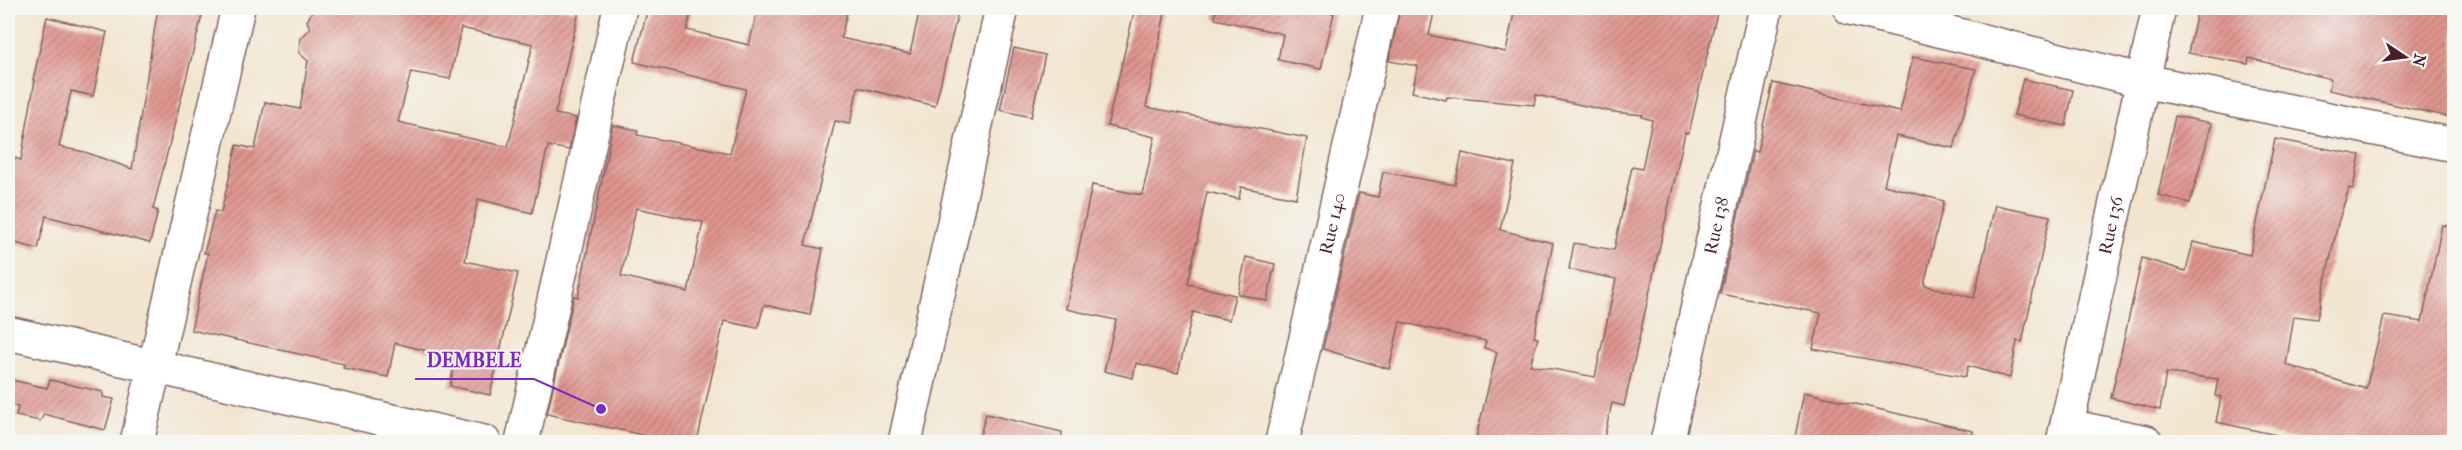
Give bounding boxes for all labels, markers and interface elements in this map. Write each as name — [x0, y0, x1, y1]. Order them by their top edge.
north arrow — [2375, 27, 2435, 87]
text: N — [2408, 52, 2430, 69]
street label: Rue 140 — [1316, 191, 1350, 257]
street label: Rue 136 — [2095, 194, 2128, 257]
street label: Rue 138 — [1700, 195, 1734, 257]
callout: DEMBELE — [415, 341, 534, 379]
text: DEMBELE — [427, 349, 521, 372]

